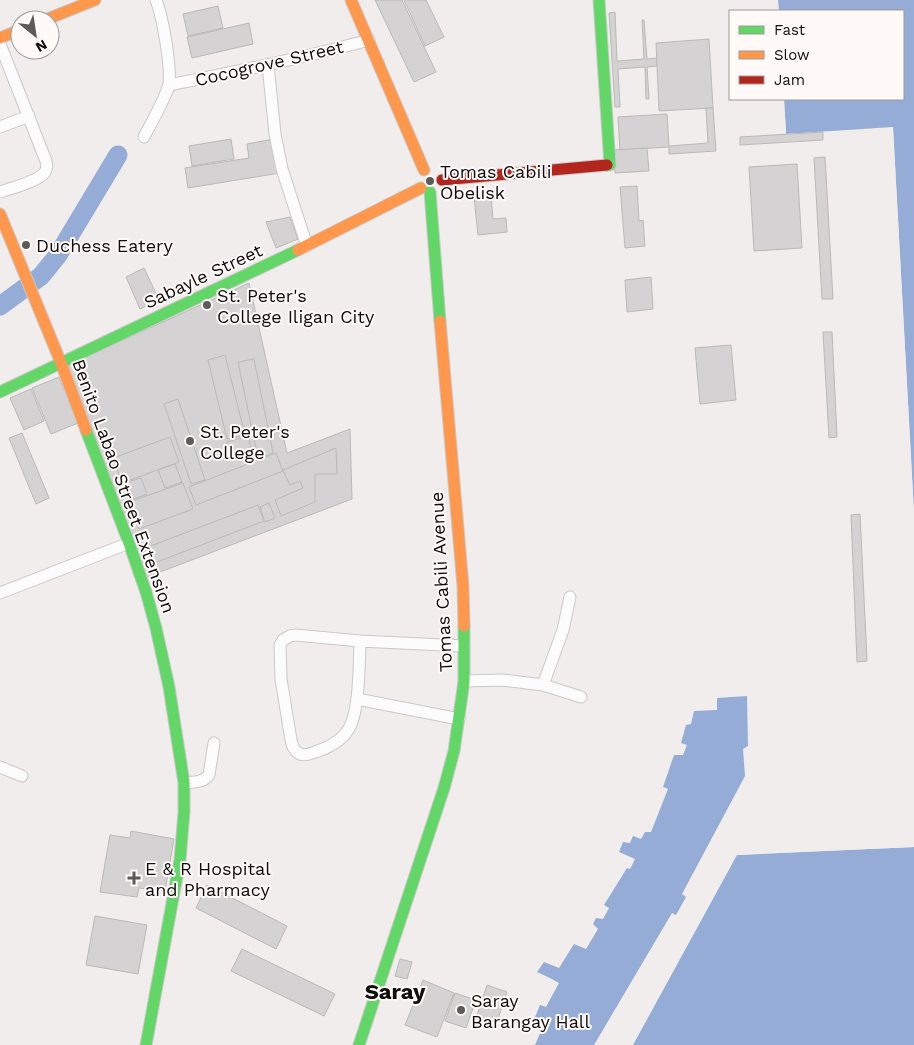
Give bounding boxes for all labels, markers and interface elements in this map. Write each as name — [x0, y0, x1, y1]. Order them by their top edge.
north arrow — [10, 10, 60, 60]
legend — [729, 10, 904, 100]
text: Fast — [774, 21, 806, 39]
street label: Cocogrove Street — [193, 36, 346, 90]
text: N — [33, 37, 50, 56]
text: Slow — [774, 46, 810, 64]
text: Jam — [774, 71, 805, 89]
place label: Tomas Cabili Obelisk — [440, 161, 552, 203]
marker: Tomas Cabili Obelisk — [424, 175, 436, 187]
place label: Duchess Eatery — [36, 235, 173, 256]
marker: Duchess Eatery — [20, 239, 32, 251]
street label: Sabayle Street — [141, 239, 266, 313]
place label: St. Peter's College Iligan City — [217, 285, 375, 327]
marker: St. Peter's College Iligan City — [201, 299, 213, 311]
street label: Benito Labao Street Extension — [68, 356, 180, 616]
place label: St. Peter's College — [200, 421, 290, 463]
marker: St. Peter's College — [184, 435, 196, 447]
street label: Tomas Cabili Avenue — [426, 491, 456, 673]
place label: E & R Hospital and Pharmacy — [145, 858, 271, 900]
marker: E & R Hospital and Pharmacy — [127, 871, 141, 885]
district label: Saray — [365, 979, 426, 1004]
place label: Saray Barangay Hall — [471, 990, 590, 1032]
marker: Saray Barangay Hall — [455, 1004, 467, 1016]

